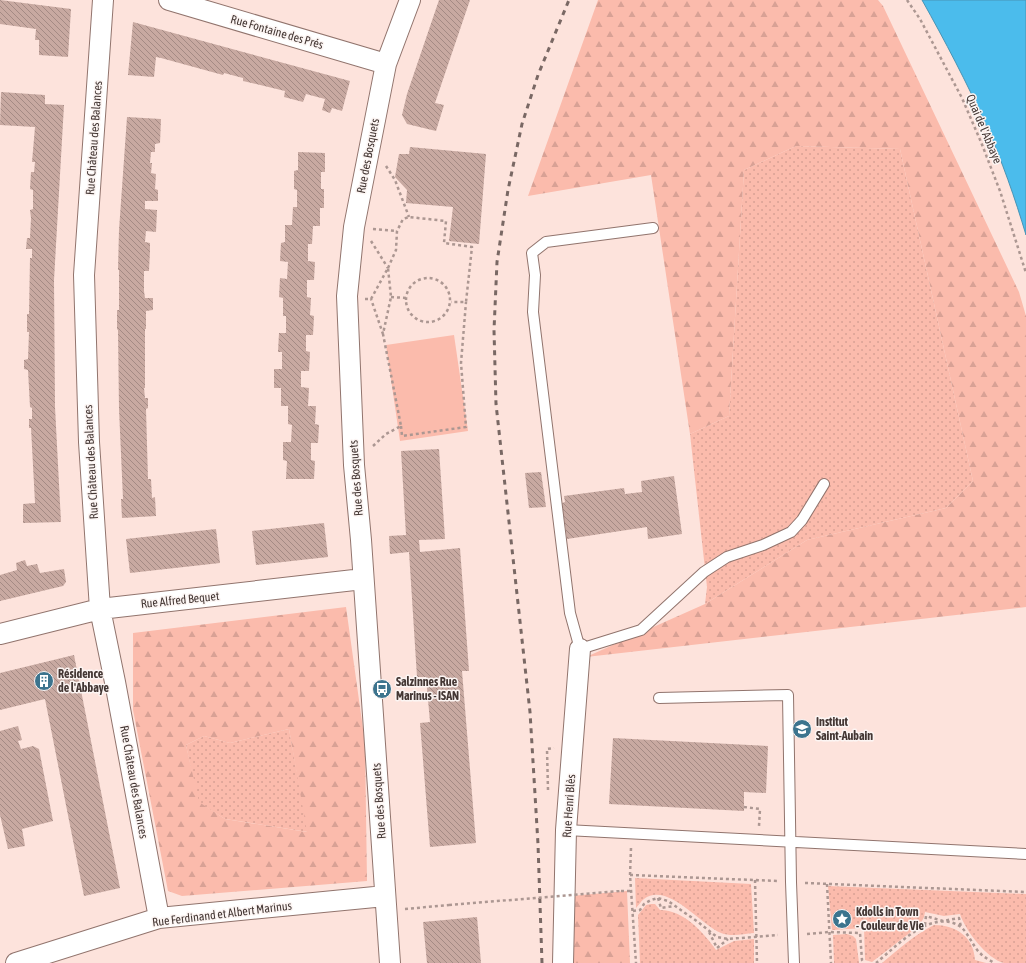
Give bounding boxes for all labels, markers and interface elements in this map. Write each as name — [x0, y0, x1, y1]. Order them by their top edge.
street label: Rue Fontaine des Prés — [229, 12, 325, 52]
street label: Rue Château des Balances — [83, 80, 105, 196]
street label: Quai de l'Abbaye — [963, 92, 1005, 166]
street label: Rue des Bosquets — [354, 117, 382, 195]
street label: Rue Château des Balances — [81, 404, 101, 520]
street label: Rue des Bosquets — [346, 440, 366, 516]
street label: Rue Alfred Bequet — [140, 589, 221, 611]
place label: Résidence de l'Abbaye — [58, 667, 110, 695]
building icon: Résidence de l'Abbaye — [33, 670, 55, 692]
place label: Salzinnes Rue Marinus - ISAN — [396, 675, 459, 703]
bus stop icon: Salzinnes Rue Marinus - ISAN — [371, 678, 393, 700]
place label: Institut Saint-Aubain — [816, 715, 873, 743]
school or university icon: Institut Saint-Aubain — [791, 718, 813, 740]
street label: Rue Château des Balances — [117, 724, 151, 840]
street label: Rue des Bosquets — [369, 763, 389, 839]
street label: Rue Henri Blès — [560, 774, 578, 838]
street label: Rue Ferdinand et Albert Marinus — [151, 898, 293, 930]
place label: Kdolls in Town - Couleur de Vie — [856, 905, 924, 933]
place icon: Kdolls in Town - Couleur de Vie — [831, 908, 853, 930]

